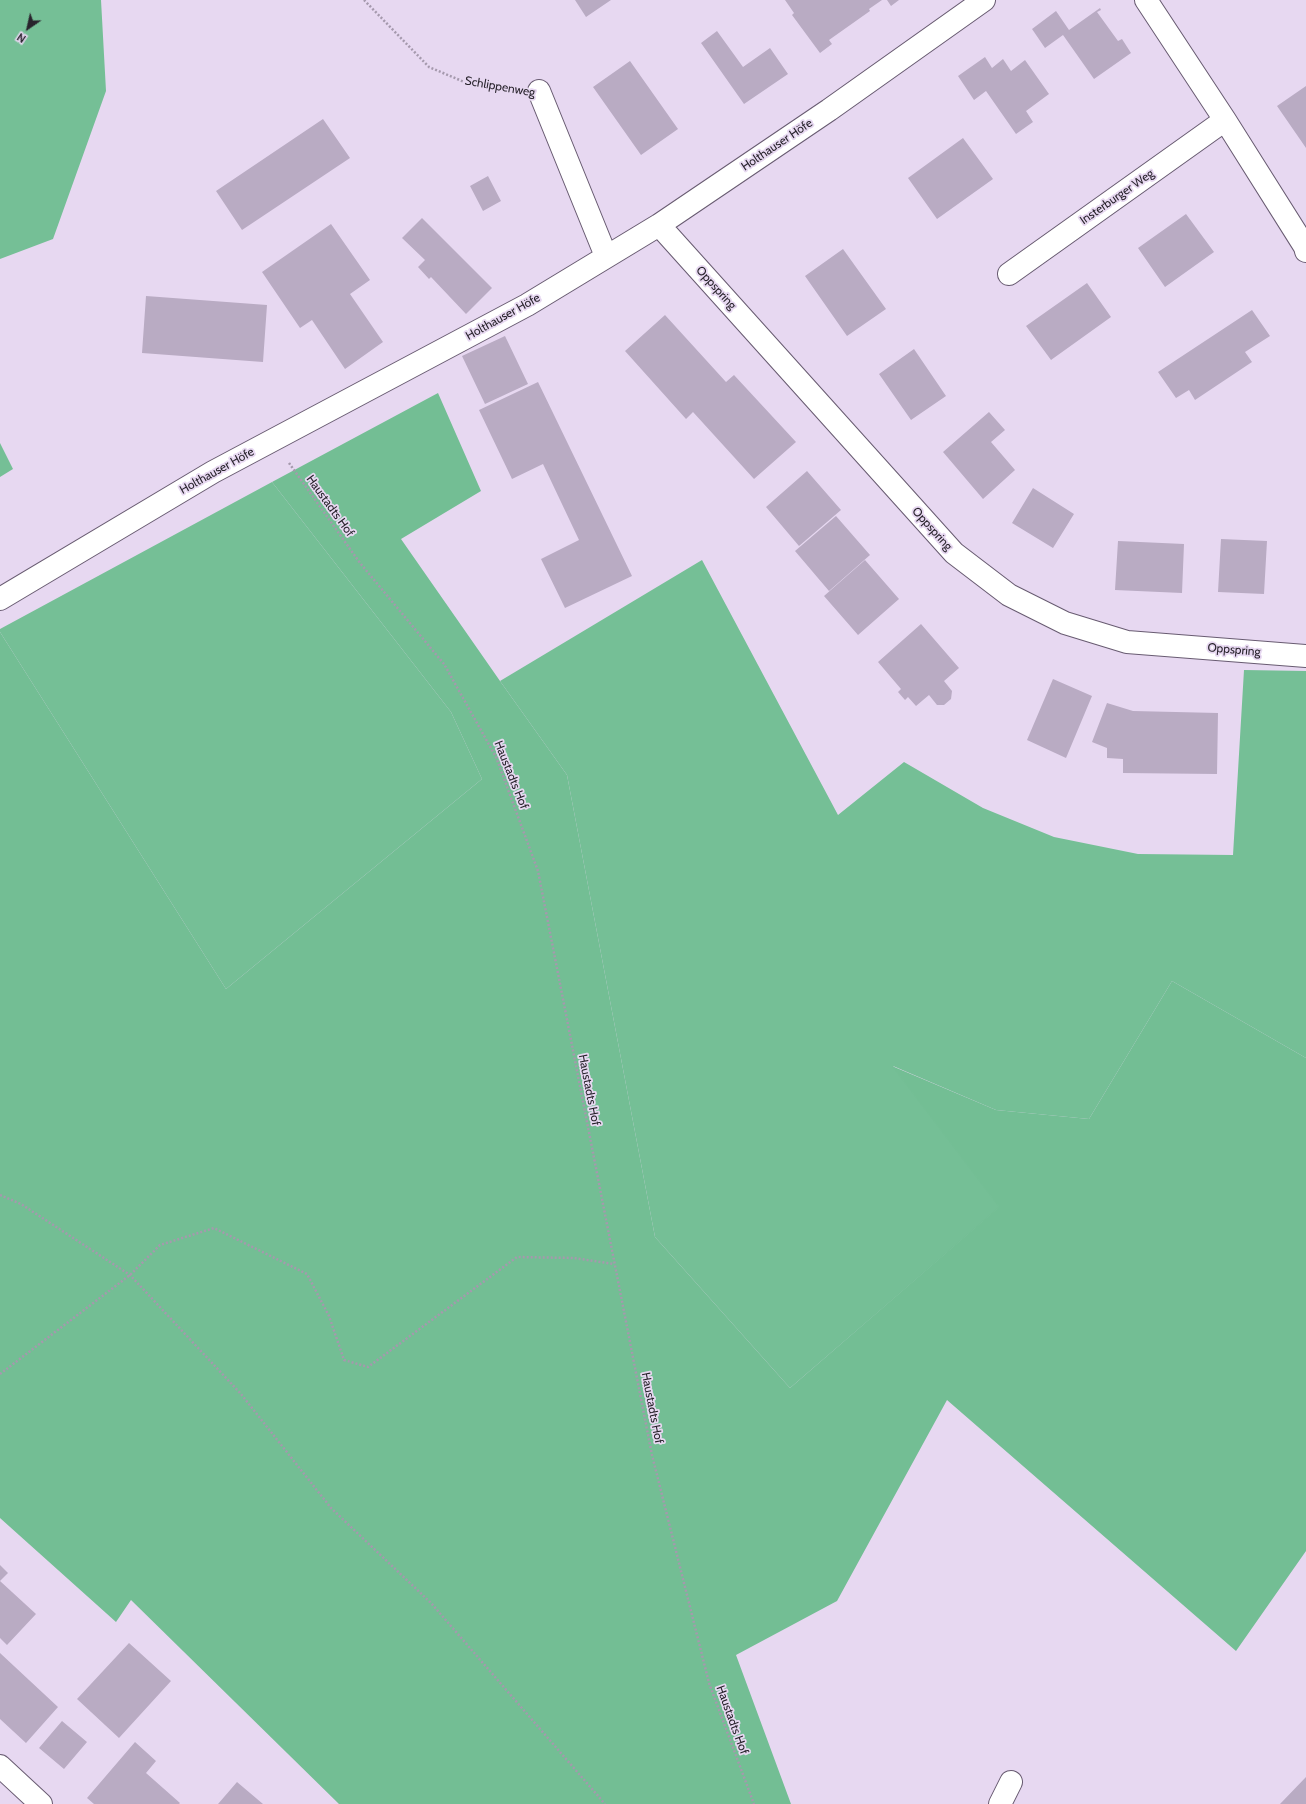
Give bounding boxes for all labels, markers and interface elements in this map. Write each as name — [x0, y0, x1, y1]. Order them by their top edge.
north arrow — [8, 8, 48, 48]
text: N — [14, 30, 28, 46]
street label: Schlippenweg — [464, 74, 536, 100]
street label: Holthauser Höfe — [739, 116, 815, 174]
street label: Insterburger Weg — [1077, 166, 1157, 228]
street label: Oppspring — [693, 263, 739, 313]
street label: Holthauser Höfe — [463, 291, 543, 343]
street label: Holthauser Höfe — [177, 445, 257, 497]
street label: Haustadts Hof — [303, 472, 357, 540]
street label: Oppspring — [909, 504, 955, 554]
street label: Oppspring — [1207, 641, 1261, 659]
street label: Haustadts Hof — [491, 739, 531, 811]
street label: Haustadts Hof — [575, 1053, 603, 1127]
street label: Haustadts Hof — [638, 1371, 666, 1445]
street label: Haustadts Hof — [713, 1684, 751, 1756]

